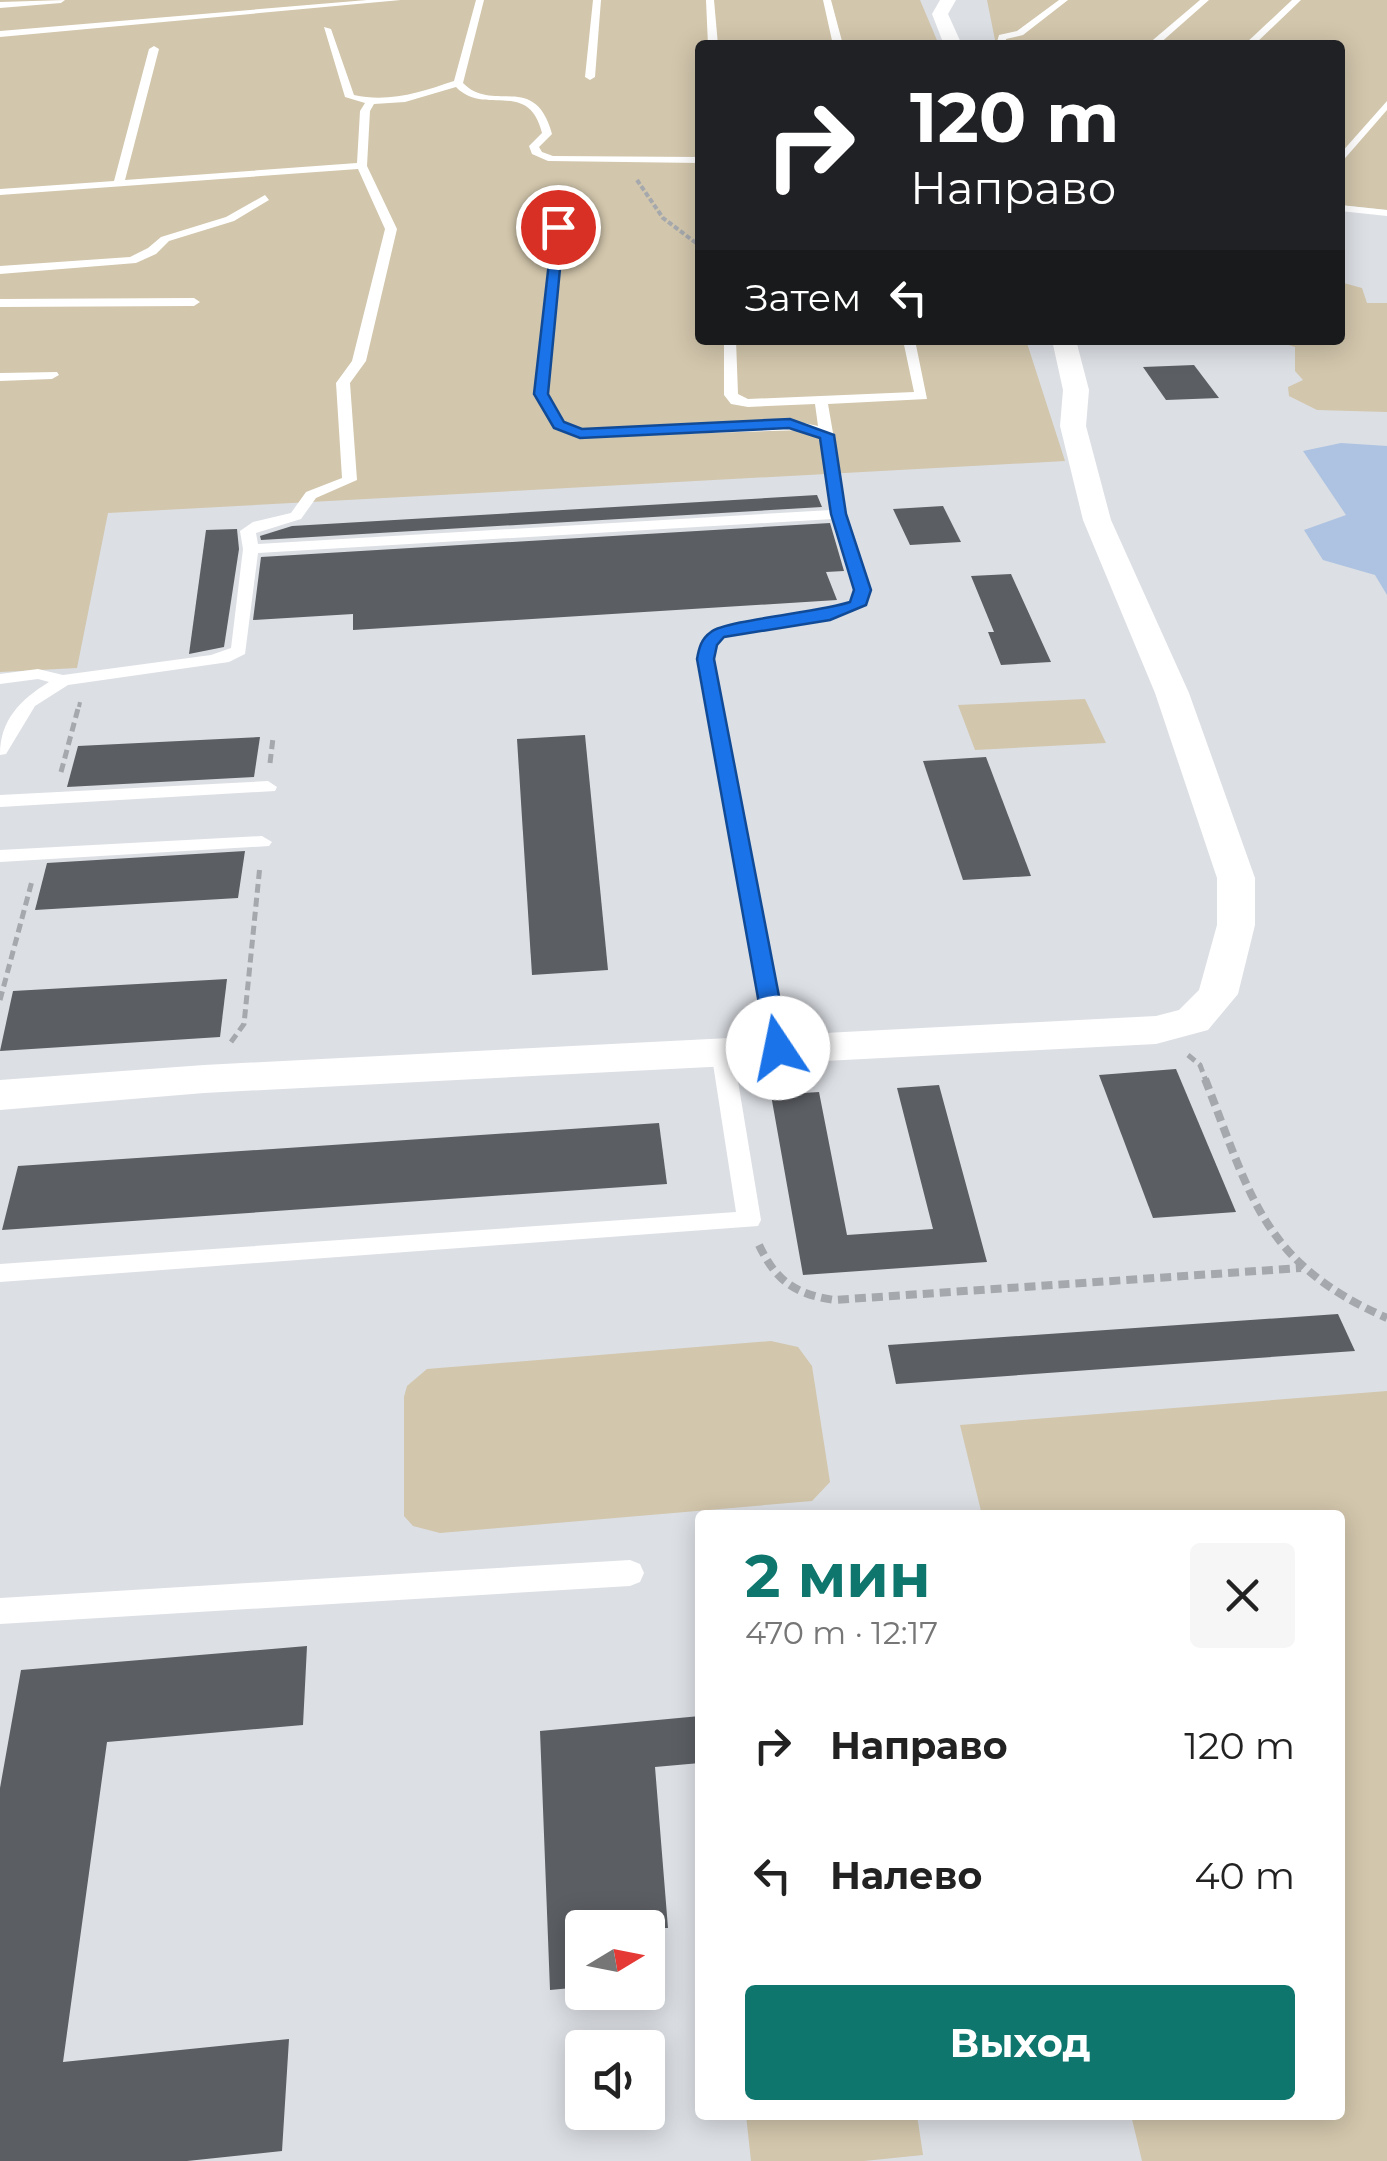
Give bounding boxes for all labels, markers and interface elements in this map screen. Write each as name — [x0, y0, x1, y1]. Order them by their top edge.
text: 120 m — [910, 74, 1120, 160]
icon: right — [745, 80, 875, 210]
text: Направо — [910, 160, 1116, 215]
pin — [516, 185, 601, 270]
icon: arrive — [531, 200, 586, 255]
icon: left — [881, 270, 936, 325]
text: Затем — [745, 274, 861, 321]
position arrow — [726, 996, 830, 1100]
text: 2 мин — [745, 1539, 931, 1612]
button: close — [1190, 1543, 1295, 1648]
text: 470 m · 12:17 — [745, 1613, 938, 1652]
icon: right — [745, 1718, 800, 1773]
text: Направо — [830, 1722, 1008, 1769]
text: 120 m — [1184, 1722, 1295, 1769]
icon: left — [745, 1848, 800, 1903]
text: Налево — [830, 1852, 982, 1899]
text: 40 m — [1194, 1852, 1295, 1899]
north arrow — [565, 1910, 665, 2010]
map controls — [565, 1910, 665, 2130]
button: Выход — [745, 1985, 1295, 2100]
button: sound — [565, 2030, 665, 2130]

